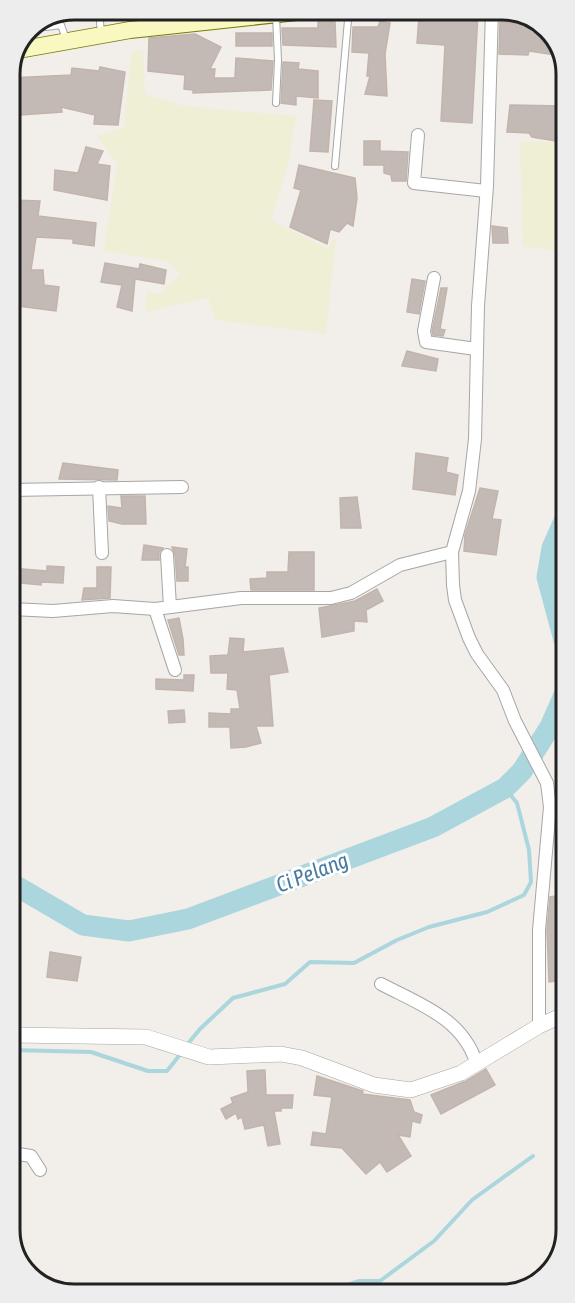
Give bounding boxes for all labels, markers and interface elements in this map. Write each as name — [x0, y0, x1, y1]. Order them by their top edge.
water label: Ci Pelang — [272, 846, 352, 898]

